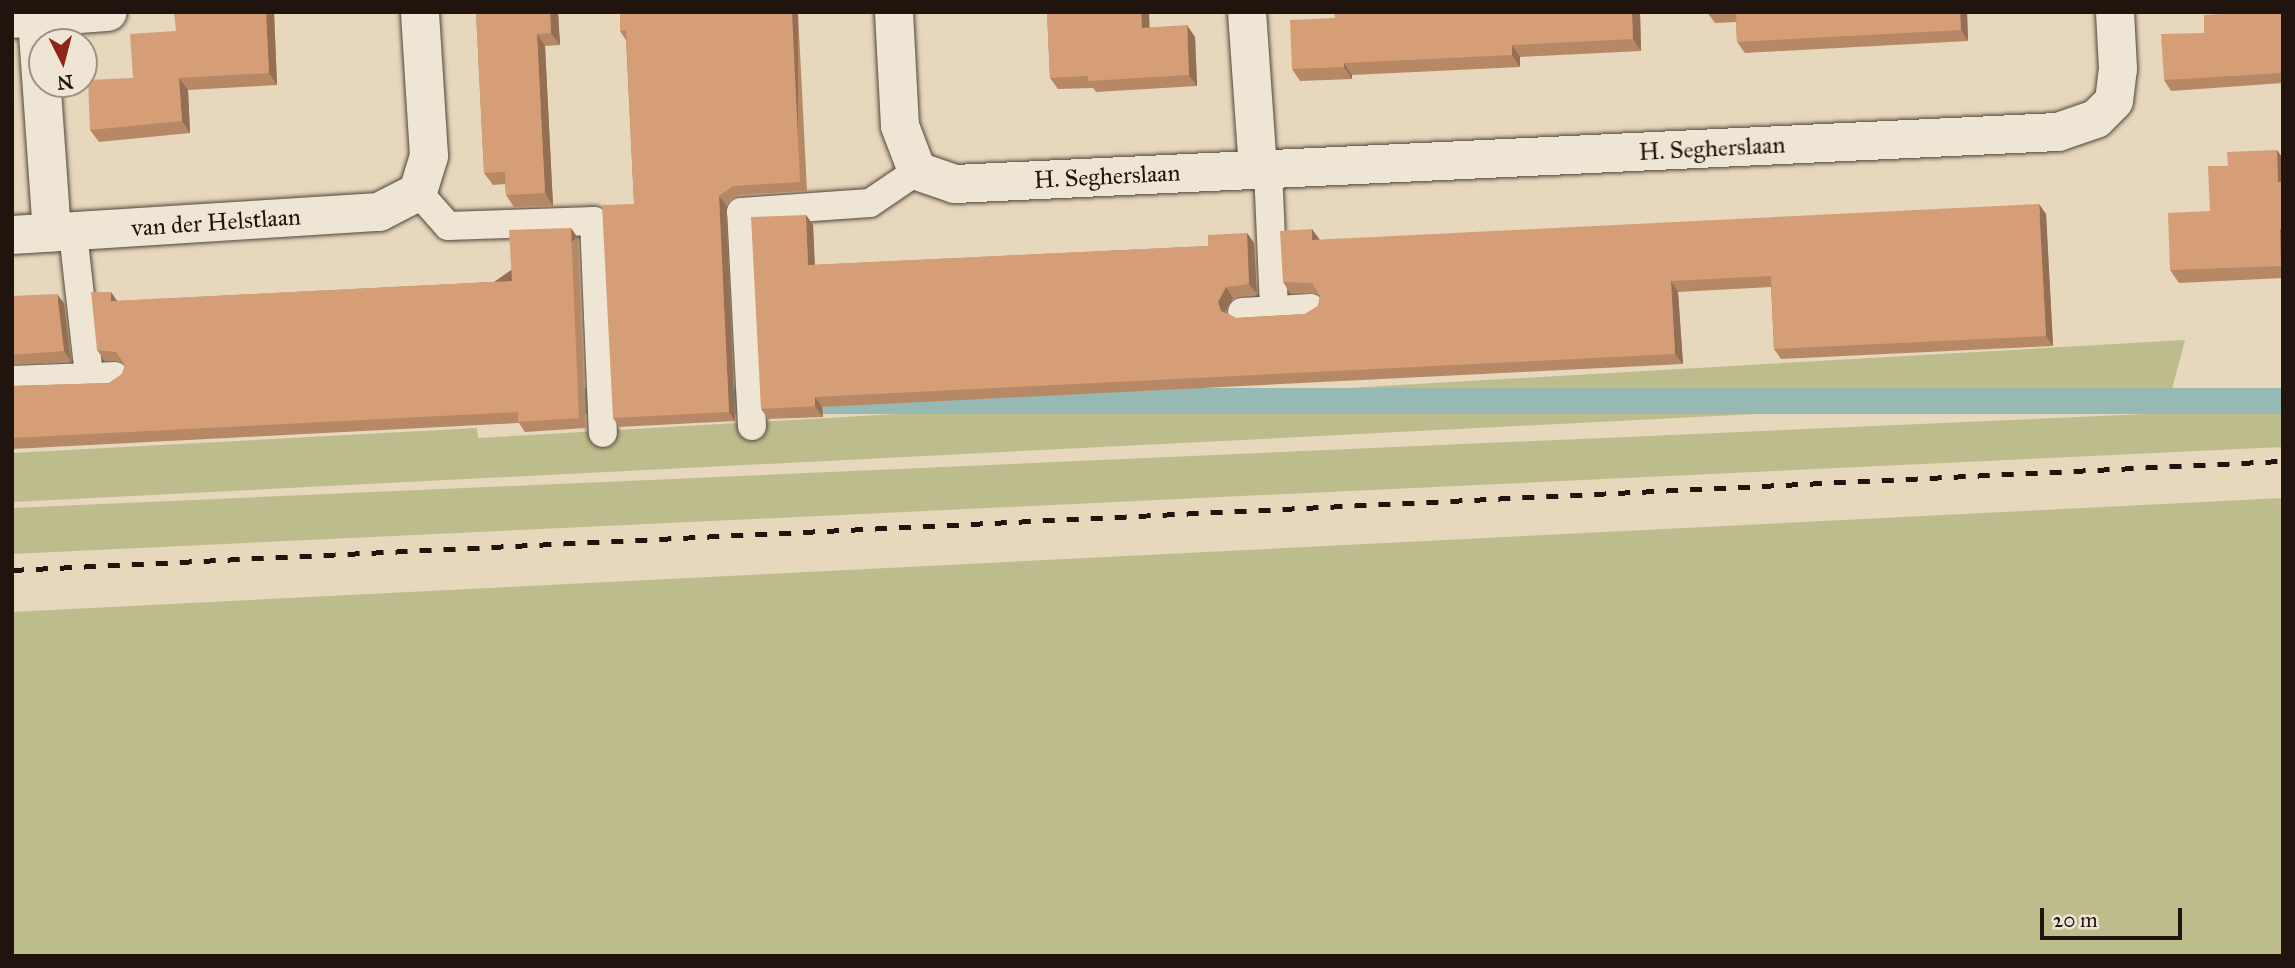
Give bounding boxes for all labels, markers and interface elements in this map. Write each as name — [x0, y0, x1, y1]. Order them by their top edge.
north arrow — [28, 28, 98, 98]
text: N — [56, 70, 74, 95]
street label: H. Segherslaan — [1638, 131, 1786, 167]
street label: H. Segherslaan — [1033, 159, 1181, 195]
street label: van der Helstlaan — [130, 203, 302, 243]
scale bar — [2043, 894, 2185, 938]
text: 20 m — [2053, 907, 2098, 933]

